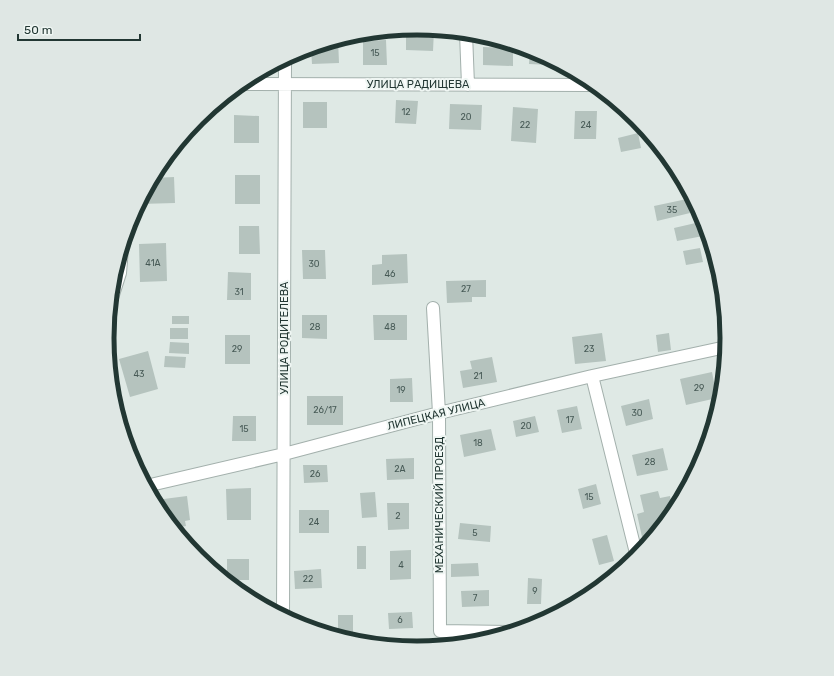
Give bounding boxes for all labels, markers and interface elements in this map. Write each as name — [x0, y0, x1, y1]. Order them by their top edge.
scale bar — [18, 16, 140, 42]
text: 50 m — [24, 23, 52, 37]
house number: 15 — [370, 48, 380, 58]
street label: УЛИЦА РАДИЩЕВА — [367, 78, 470, 91]
house number: 12 — [401, 107, 411, 117]
house number: 20 — [461, 112, 472, 122]
house number: 22 — [520, 120, 530, 130]
house number: 24 — [581, 120, 592, 130]
house number: 35 — [667, 205, 677, 215]
house number: 41А — [145, 258, 161, 268]
house number: 30 — [308, 259, 320, 269]
house number: 46 — [384, 269, 396, 279]
street label: УЛИЦА РОДИТЕЛЕВА — [278, 281, 291, 394]
house number: 27 — [461, 284, 471, 294]
house number: 31 — [234, 287, 244, 297]
house number: 28 — [309, 322, 321, 332]
house number: 48 — [384, 322, 396, 332]
house number: 29 — [232, 344, 242, 354]
house number: 23 — [584, 344, 594, 354]
house number: 43 — [134, 369, 145, 379]
house number: 21 — [473, 371, 483, 381]
house number: 29 — [694, 383, 704, 393]
house number: 19 — [396, 385, 406, 395]
street label: ЛИПЕЦКАЯ УЛИЦА — [386, 396, 487, 433]
house number: 26/17 — [313, 405, 337, 415]
house number: 30 — [631, 408, 643, 418]
house number: 17 — [566, 415, 575, 425]
house number: 20 — [521, 421, 532, 431]
house number: 15 — [239, 424, 249, 434]
street label: МЕХАНИЧЕСКИЙ ПРОЕЗД — [433, 437, 446, 573]
house number: 18 — [473, 438, 483, 448]
house number: 28 — [644, 457, 656, 467]
house number: 2А — [394, 464, 406, 474]
house number: 26 — [310, 469, 321, 479]
house number: 15 — [584, 492, 594, 502]
house number: 2 — [395, 511, 401, 521]
house number: 24 — [309, 517, 320, 527]
house number: 5 — [472, 528, 478, 538]
house number: 4 — [398, 560, 404, 570]
house number: 22 — [303, 574, 313, 584]
house number: 9 — [532, 586, 538, 596]
house number: 7 — [473, 593, 478, 603]
house number: 6 — [397, 615, 403, 625]

